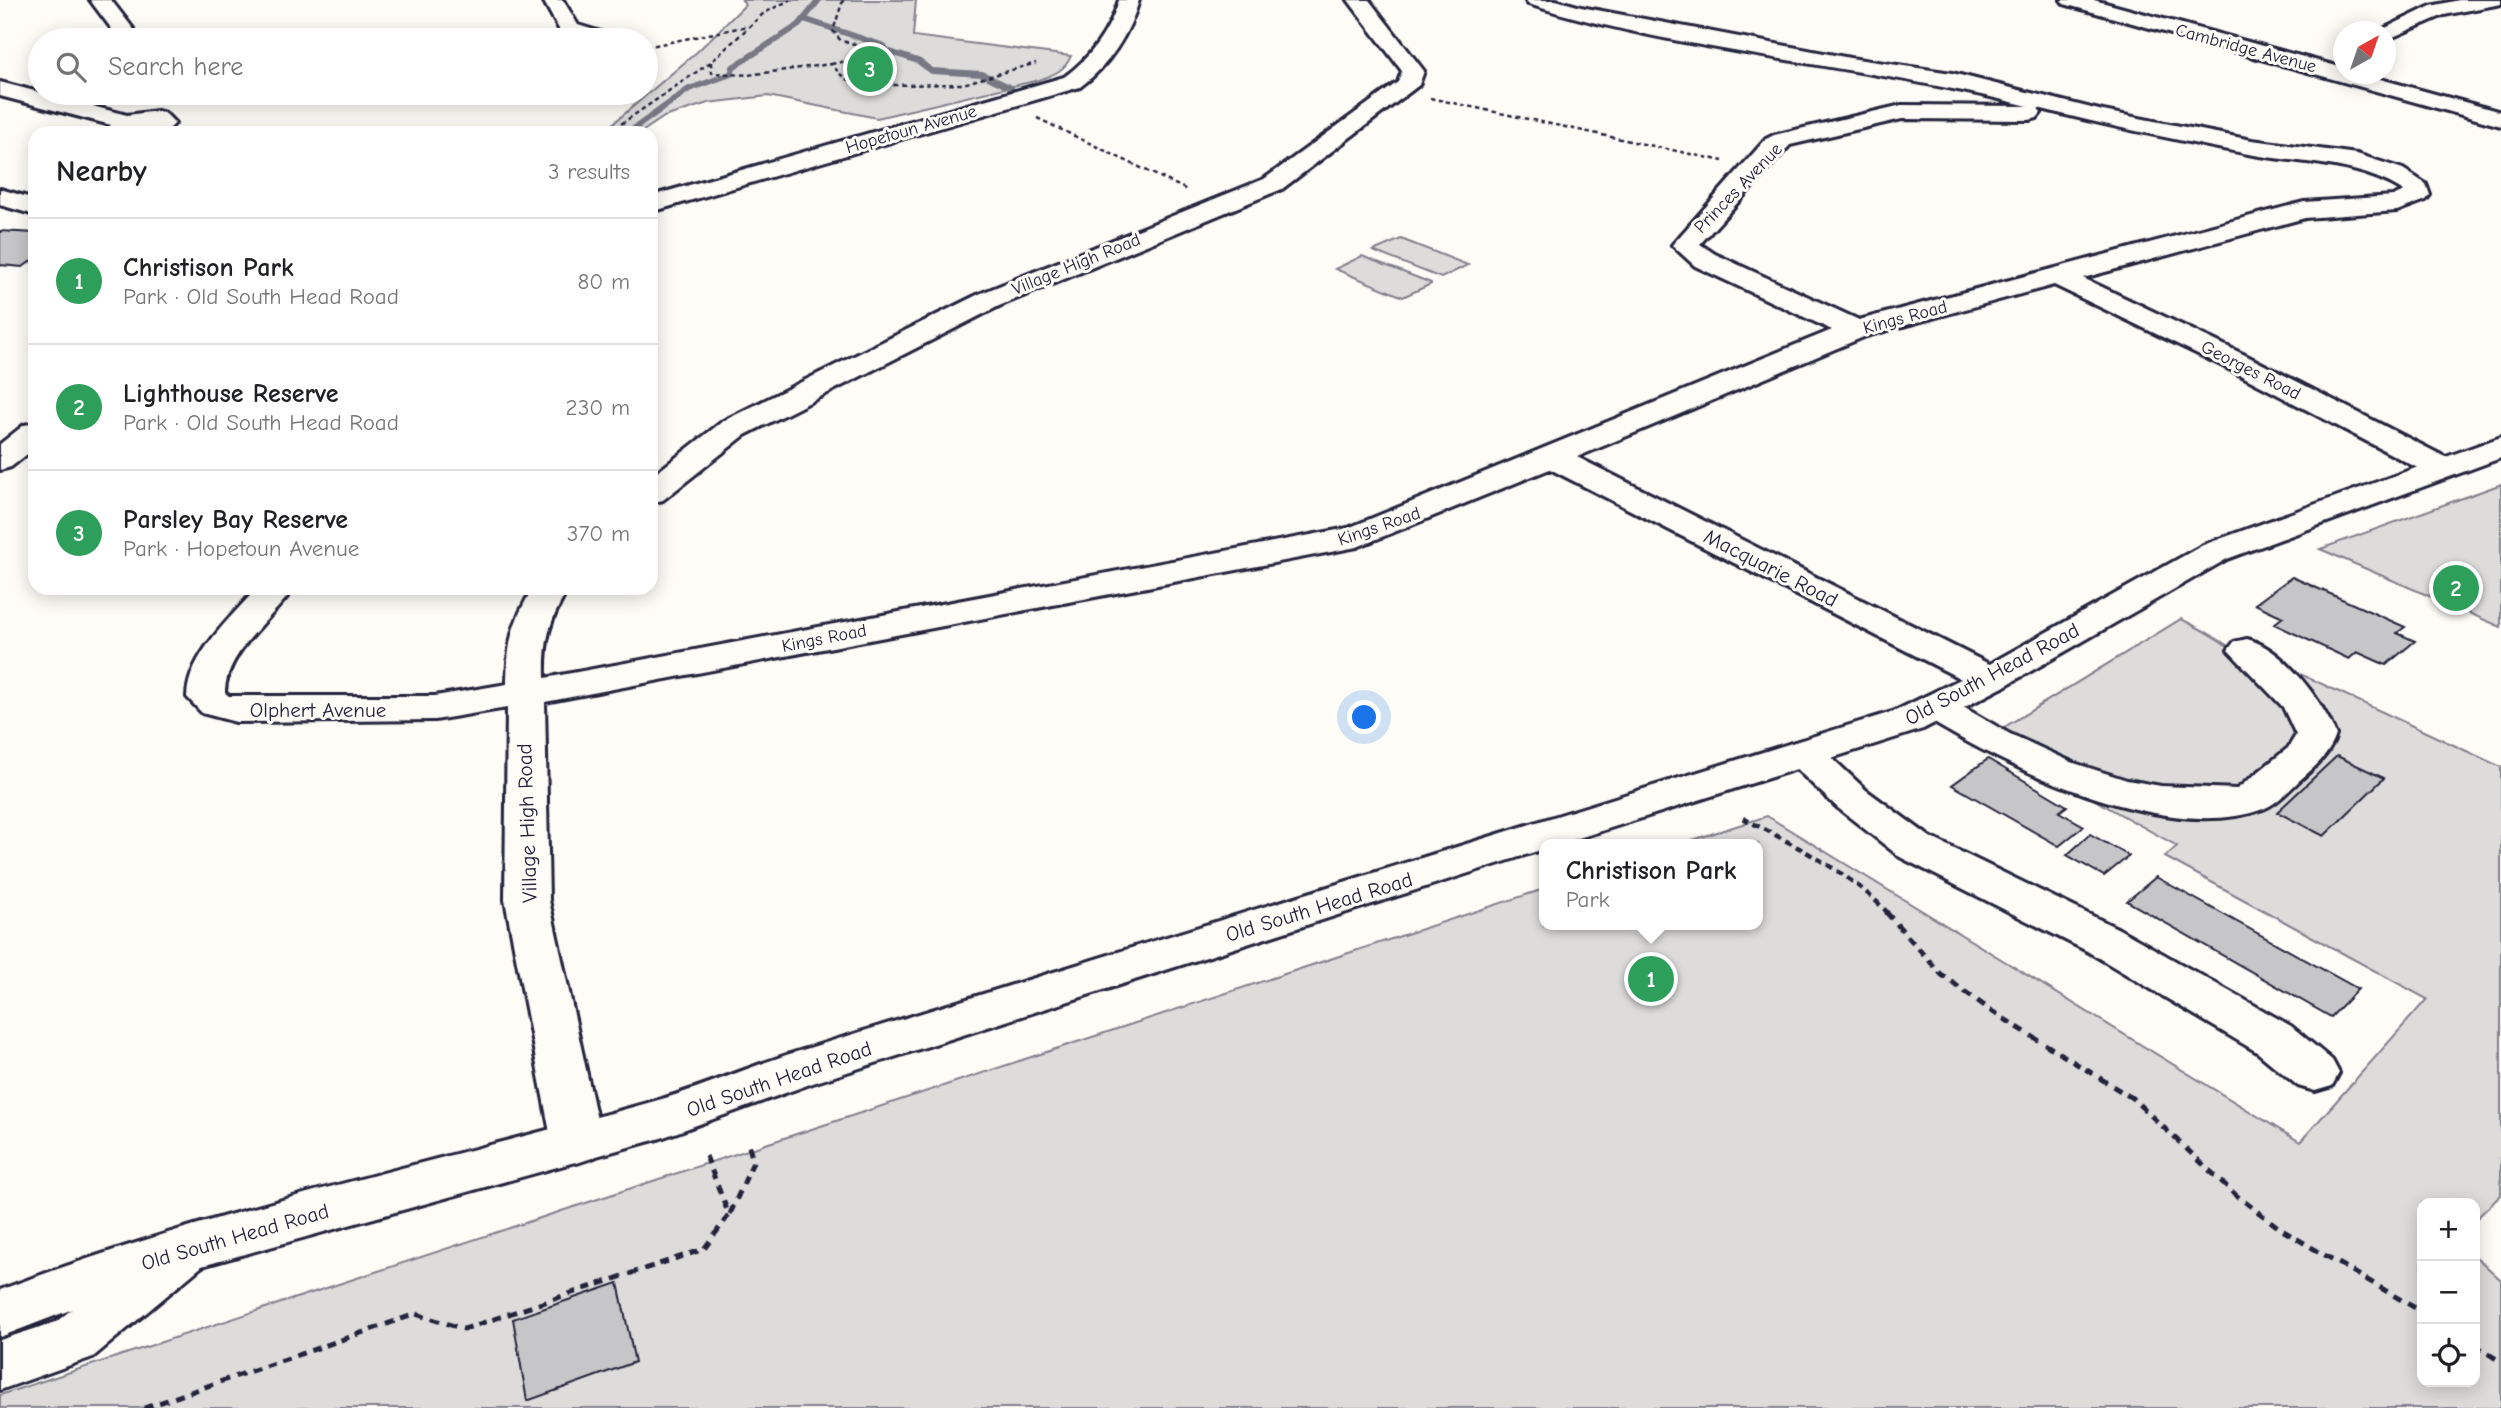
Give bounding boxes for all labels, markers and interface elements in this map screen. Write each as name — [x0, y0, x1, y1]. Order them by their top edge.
street label: Cambridge Avenue — [2173, 20, 2319, 77]
north arrow — [2333, 21, 2396, 84]
search box — [28, 28, 658, 105]
pin: 3 — [847, 43, 893, 95]
icon: search — [52, 48, 90, 86]
text: Search here — [108, 52, 243, 82]
street label: Hopetoun Avenue — [843, 101, 979, 158]
street label: Princes Avenue — [1690, 139, 1787, 238]
text: Nearby — [56, 154, 147, 189]
text: 3 results — [548, 158, 630, 185]
street label: Village High Road — [1009, 229, 1143, 300]
text: Christison Park — [123, 253, 294, 283]
text: 1 — [74, 268, 84, 295]
text: 80 m — [577, 268, 630, 295]
text: Park · Old South Head Road — [123, 283, 399, 310]
street label: Kings Road — [1861, 296, 1949, 339]
street label: Georges Road — [2197, 336, 2304, 405]
text: Lighthouse Reserve — [123, 379, 338, 409]
text: 2 — [73, 394, 85, 421]
text: 230 m — [566, 394, 630, 421]
text: Park · Old South Head Road — [123, 409, 399, 436]
street label: Kings Road — [1335, 503, 1423, 550]
text: Parsley Bay Reserve — [123, 505, 348, 535]
text: 3 — [73, 520, 85, 547]
text: 370 m — [567, 520, 630, 547]
street label: Macquarie Road — [1700, 524, 1842, 612]
text: Park · Hopetoun Avenue — [123, 535, 359, 562]
pin: 2 — [2433, 562, 2479, 614]
street label: Old South Head Road — [1901, 618, 2083, 730]
street label: Kings Road — [780, 620, 868, 657]
street label: Olphert Avenue — [250, 698, 386, 722]
your location — [1347, 700, 1381, 734]
street label: Village High Road — [512, 743, 542, 903]
popup — [1539, 839, 1763, 930]
text: Christison Park — [1566, 856, 1736, 886]
street label: Old South Head Road — [1223, 867, 1415, 947]
text: Park — [1566, 886, 1610, 913]
pin: 1 — [1628, 953, 1674, 1005]
street label: Old South Head Road — [683, 1036, 875, 1122]
map controls — [2417, 1198, 2480, 1387]
button: + — [2417, 1198, 2480, 1261]
street label: Old South Head Road — [138, 1199, 332, 1275]
button: − — [2417, 1261, 2480, 1324]
button: locate — [2417, 1324, 2480, 1387]

